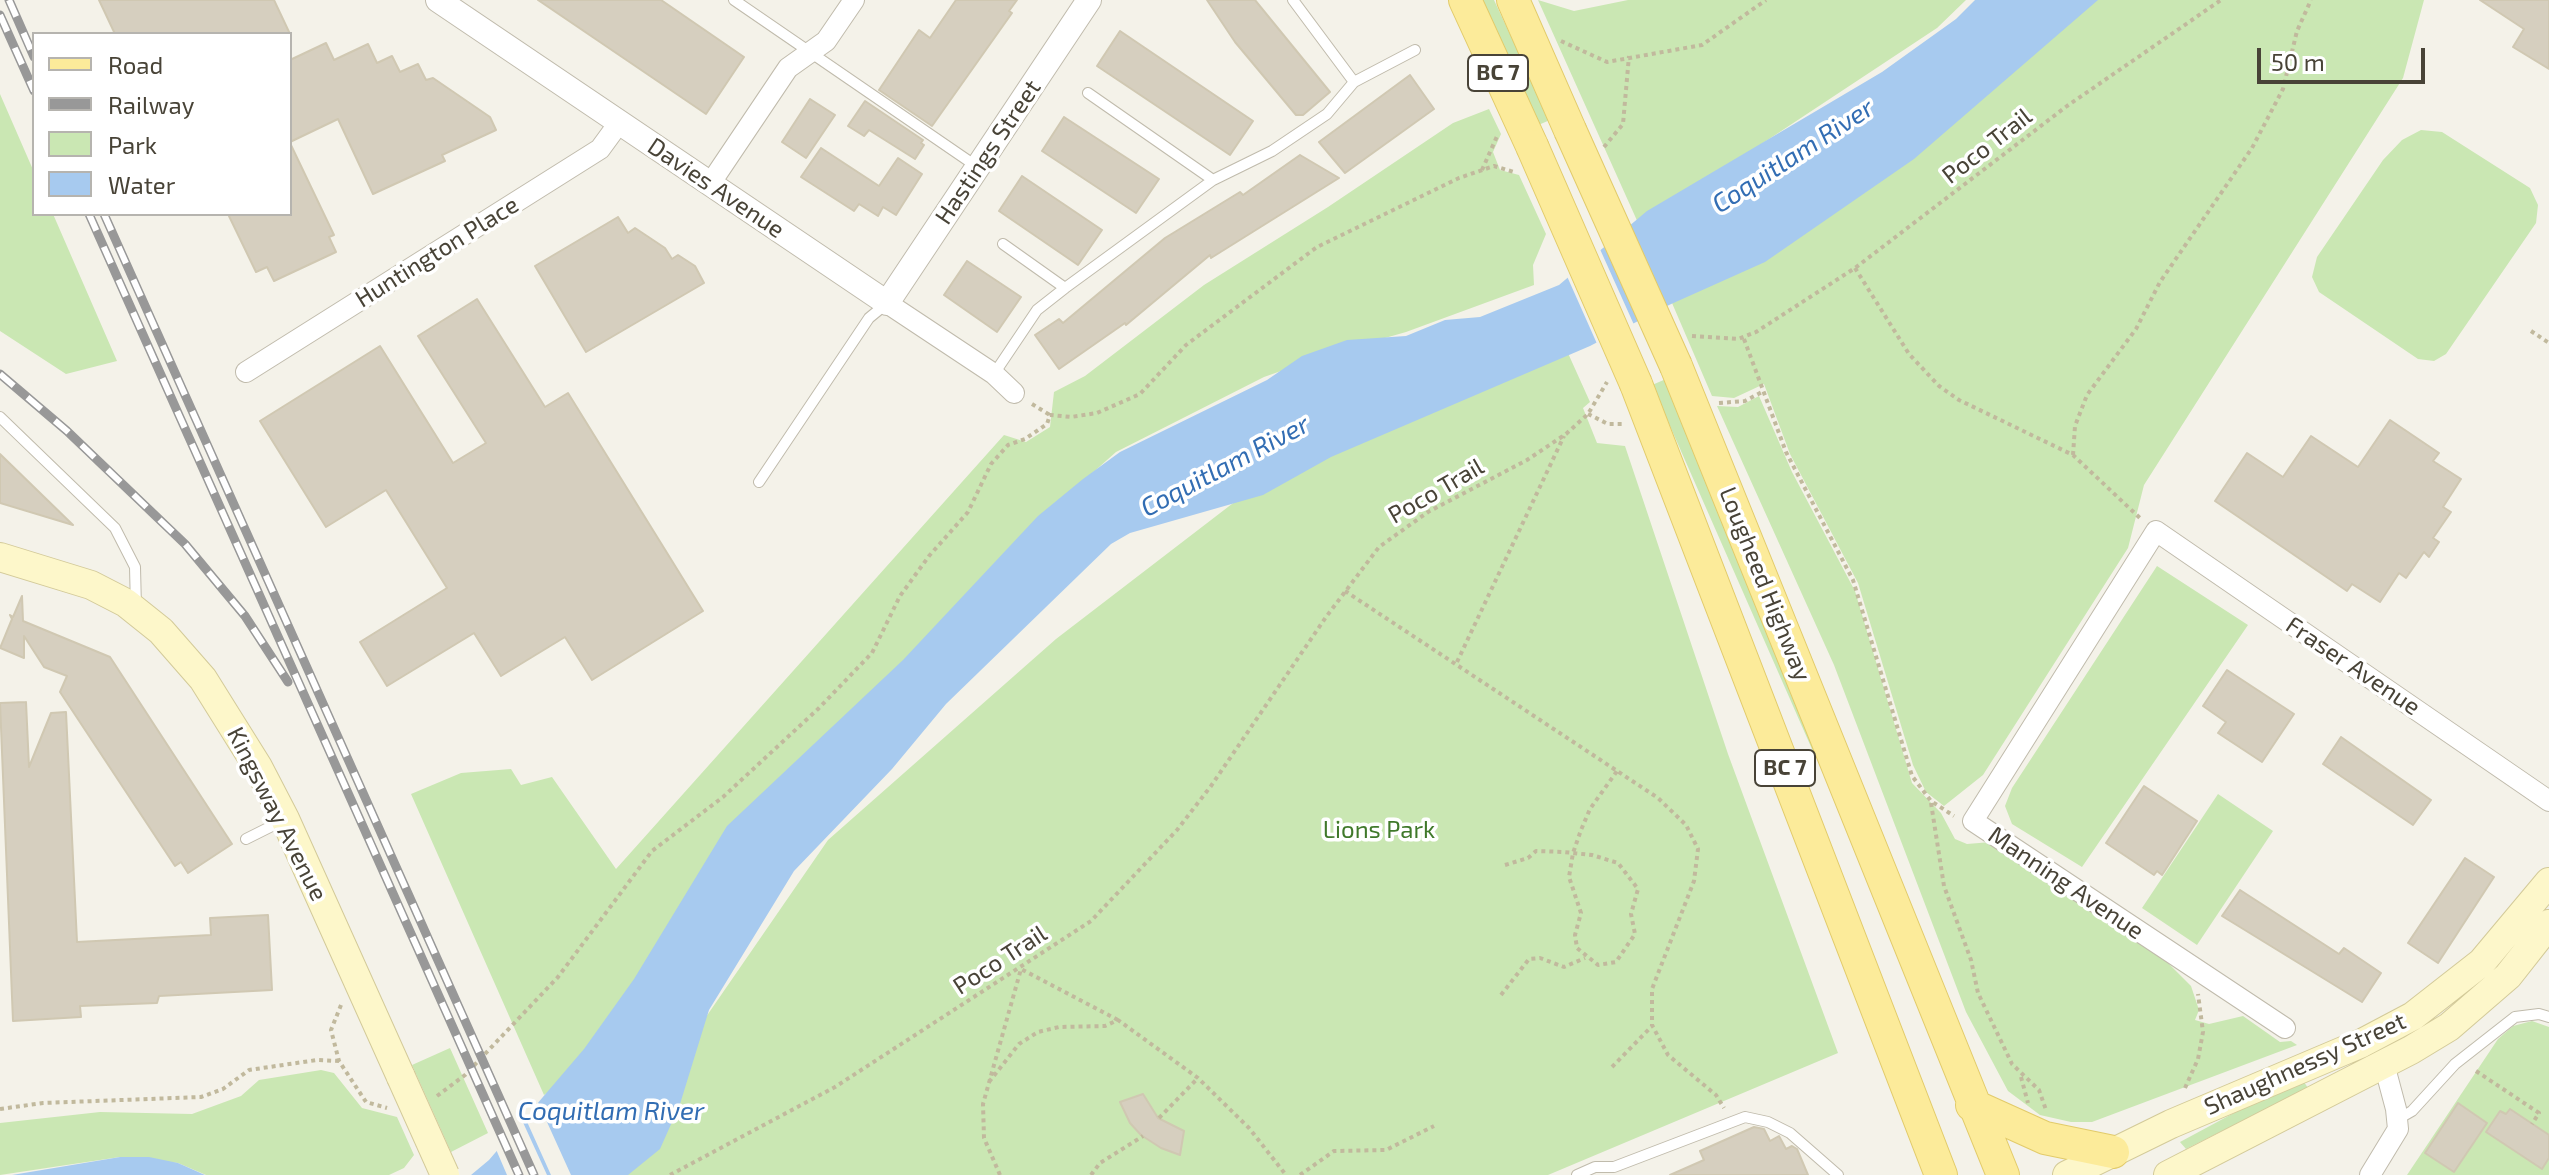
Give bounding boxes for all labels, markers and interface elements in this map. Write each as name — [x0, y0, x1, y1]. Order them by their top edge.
legend — [32, 32, 292, 216]
scale bar — [2261, 32, 2429, 82]
text: 50 m — [2271, 47, 2325, 76]
text: Road — [108, 50, 163, 79]
road number: BC 7 — [1468, 55, 1528, 91]
street label: Hastings Street — [929, 74, 1047, 230]
text: Railway — [108, 90, 194, 119]
water label: Coquitlam River — [1706, 92, 1880, 220]
street label: Poco Trail — [1936, 102, 2038, 190]
text: Park — [108, 130, 157, 159]
street label: Davies Avenue — [642, 132, 790, 244]
text: Water — [108, 170, 175, 199]
street label: Huntington Place — [350, 190, 524, 314]
water label: Coquitlam River — [1135, 408, 1315, 524]
street label: Poco Trail — [1383, 452, 1489, 530]
street label: Lougheed Highway — [1713, 483, 1817, 685]
street label: Fraser Avenue — [2280, 610, 2426, 722]
street label: Kingsway Avenue — [221, 722, 333, 906]
road number: BC 7 — [1755, 750, 1815, 786]
park label: Lions Park — [1323, 816, 1435, 844]
street label: Manning Avenue — [1983, 820, 2149, 946]
street label: Poco Trail — [948, 919, 1052, 1001]
street label: Shaughnessy Street — [2200, 1007, 2410, 1121]
water label: Coquitlam River — [518, 1095, 704, 1127]

